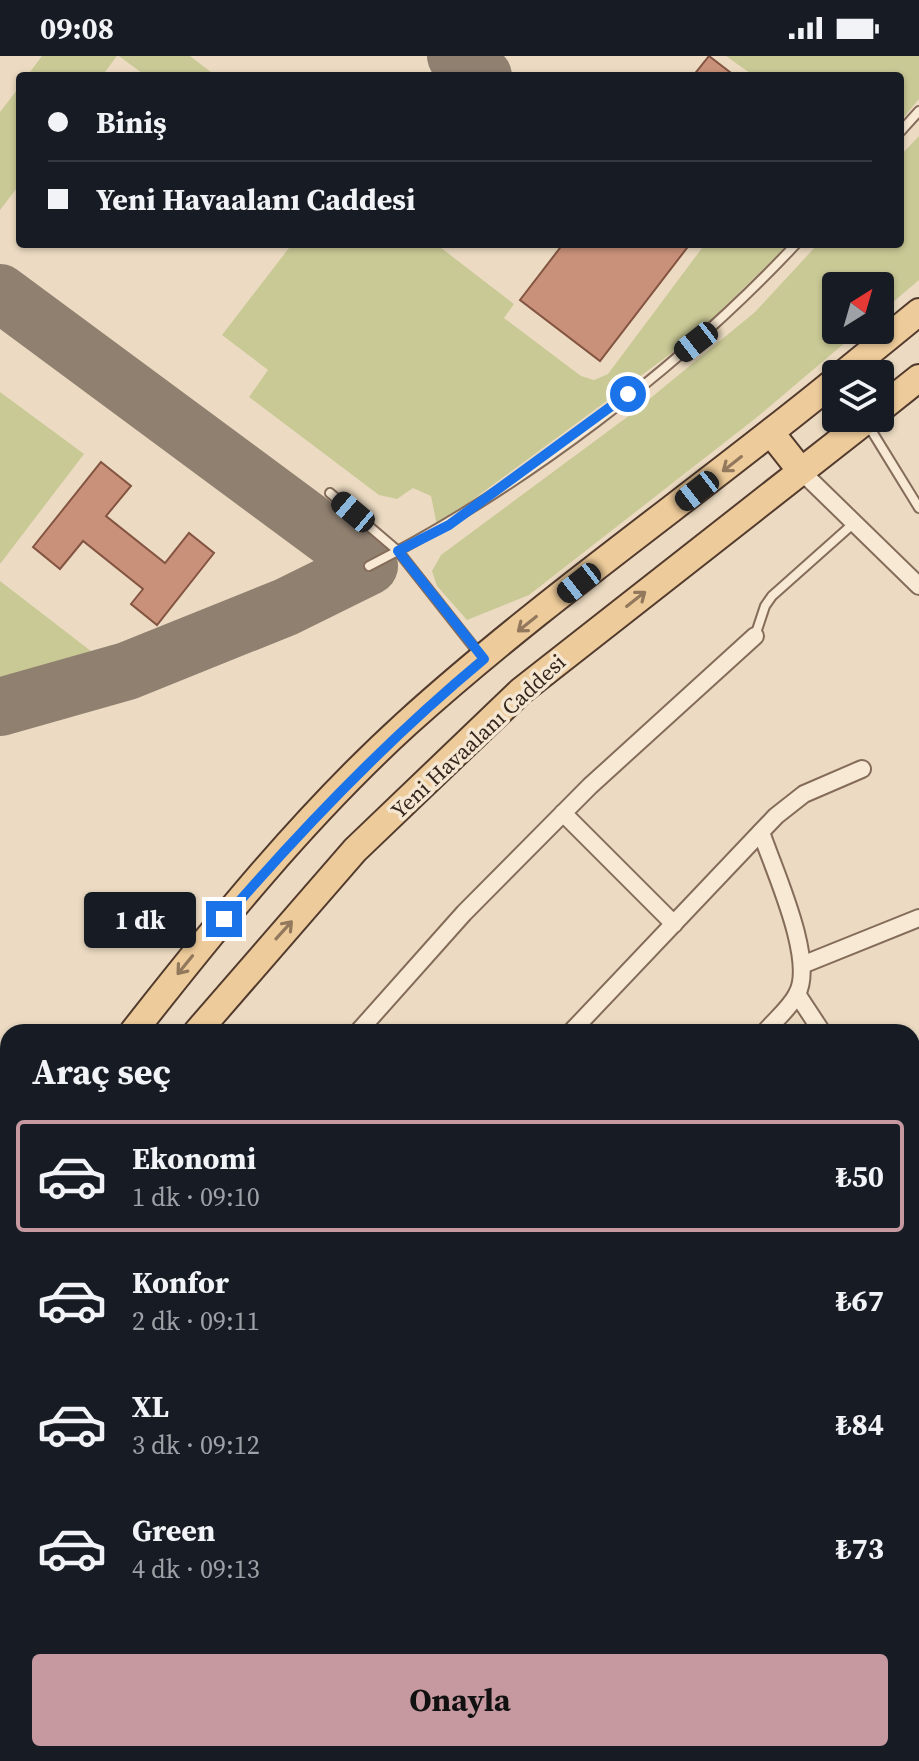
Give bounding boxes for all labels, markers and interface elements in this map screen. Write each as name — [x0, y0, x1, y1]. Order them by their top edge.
text: 09:08 — [40, 8, 114, 49]
text: Biniş — [96, 102, 167, 143]
text: Yeni Havaalanı Caddesi — [96, 179, 415, 220]
north arrow — [822, 272, 894, 344]
map controls — [822, 272, 894, 432]
car — [670, 318, 722, 366]
button: layers — [822, 360, 894, 432]
route start — [610, 376, 646, 412]
one-way arrow — [722, 455, 743, 472]
car — [671, 467, 723, 515]
car — [327, 487, 379, 537]
car — [553, 559, 605, 607]
one-way arrow — [625, 590, 646, 607]
one-way arrow — [517, 615, 538, 633]
street label: Yeni Havaalanı Caddesi — [384, 647, 572, 825]
callout: 1 dk — [84, 891, 196, 947]
route end — [206, 901, 242, 937]
text: 1 dk — [115, 902, 165, 938]
one-way arrow — [275, 920, 293, 940]
one-way arrow — [177, 954, 194, 975]
text: Araç seç — [32, 1047, 171, 1096]
text: Ekonomi — [132, 1138, 256, 1179]
icon: car — [36, 1140, 108, 1212]
text: ₺50 — [835, 1156, 884, 1197]
text: 1 dk · 09:10 — [132, 1179, 260, 1215]
text: Konfor — [132, 1262, 229, 1303]
icon: car — [36, 1264, 108, 1336]
text: ₺67 — [835, 1280, 884, 1321]
text: 2 dk · 09:11 — [132, 1303, 260, 1339]
text: XL — [132, 1386, 169, 1427]
icon: car — [36, 1388, 108, 1460]
text: ₺84 — [835, 1404, 884, 1445]
text: 3 dk · 09:12 — [132, 1427, 260, 1463]
text: Green — [132, 1510, 215, 1551]
icon: car — [36, 1512, 108, 1584]
text: ₺73 — [835, 1528, 884, 1569]
text: 4 dk · 09:13 — [132, 1551, 260, 1587]
button: Onayla — [32, 1654, 888, 1746]

